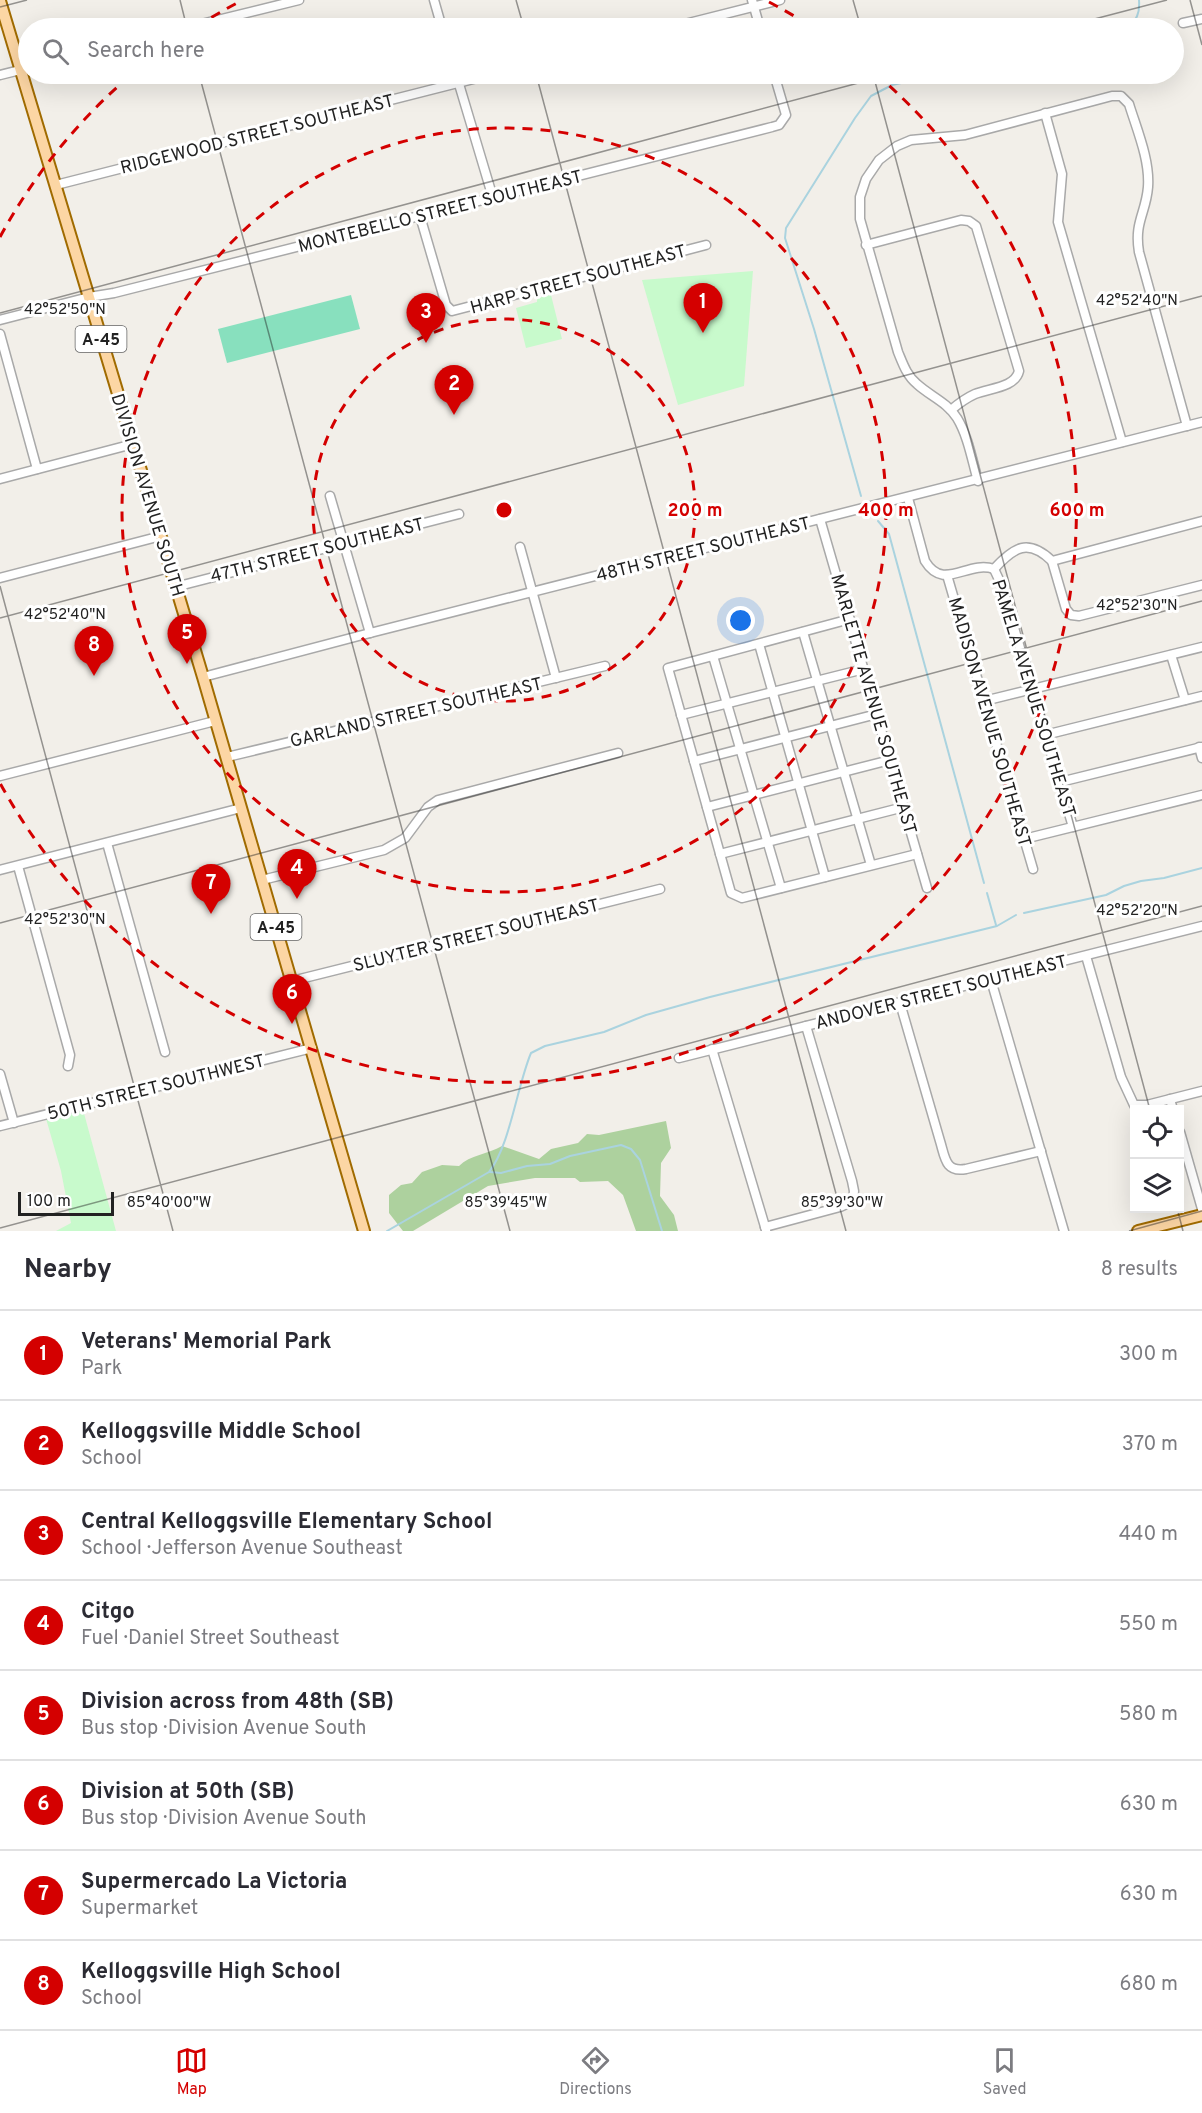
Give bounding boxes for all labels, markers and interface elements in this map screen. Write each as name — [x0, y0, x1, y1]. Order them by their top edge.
search box — [18, 18, 1184, 84]
icon: search — [39, 35, 72, 68]
text: Search here — [87, 38, 205, 65]
street label: RIDGEWOOD STREET SOUTHEAST — [118, 90, 397, 181]
street label: MONTEBELLO STREET SOUTHEAST — [296, 166, 585, 259]
street label: HARP STREET SOUTHEAST — [468, 241, 689, 320]
pin: 1 — [684, 284, 722, 333]
text: 42°52'40"N — [1096, 292, 1178, 311]
pin: 3 — [406, 294, 446, 343]
text: 42°52'50"N — [24, 301, 106, 320]
road number: A-45 — [76, 326, 126, 352]
pin: 2 — [434, 366, 474, 415]
street label: DIVISION AVENUE SOUTH — [105, 391, 188, 600]
centre of rings — [494, 500, 514, 520]
text: 200 m — [667, 500, 723, 523]
text: 400 m — [858, 500, 914, 523]
text: 600 m — [1049, 500, 1105, 523]
street label: 48TH STREET SOUTHEAST — [594, 513, 813, 588]
street label: 47TH STREET SOUTHEAST — [208, 514, 427, 589]
street label: MARLETTE AVENUE SOUTHEAST — [824, 572, 921, 837]
street label: PAMELA AVENUE SOUTHEAST — [985, 577, 1080, 820]
street label: MADISON AVENUE SOUTHEAST — [942, 595, 1035, 850]
text: 42°52'30"N — [1096, 597, 1178, 616]
text: 42°52'40"N — [24, 606, 106, 625]
your location — [726, 606, 755, 635]
pin: 5 — [168, 614, 207, 664]
pin: 8 — [74, 626, 113, 676]
street label: GARLAND STREET SOUTHEAST — [288, 673, 545, 754]
pin: 4 — [278, 850, 316, 899]
pin: 7 — [192, 864, 230, 914]
street label: SLUYTER STREET SOUTHEAST — [351, 895, 602, 978]
text: 42°52'20"N — [1096, 902, 1178, 921]
text: 42°52'30"N — [24, 911, 106, 930]
road number: A-45 — [250, 914, 302, 940]
street label: ANDOVER STREET SOUTHEAST — [813, 951, 1070, 1036]
pin: 6 — [272, 974, 312, 1024]
street label: 50TH STREET SOUTHWEST — [45, 1050, 267, 1127]
map controls — [1130, 1105, 1184, 1213]
button: locate — [1130, 1105, 1184, 1159]
button: layers — [1130, 1159, 1184, 1213]
scale bar — [18, 1189, 114, 1216]
text: 100 m — [27, 1192, 71, 1212]
text: 85°40'00"W — [127, 1194, 211, 1213]
text: 85°39'45"W — [465, 1194, 547, 1213]
text: 85°39'30"W — [801, 1194, 883, 1213]
text: Nearby — [24, 1254, 112, 1287]
text: 8 results — [1101, 1257, 1178, 1283]
text: Veterans' Memorial Park — [81, 1329, 332, 1356]
text: 1 — [40, 1342, 48, 1368]
text: 300 m — [1119, 1342, 1178, 1368]
text: Park — [81, 1356, 122, 1382]
text: Kelloggsville Middle School — [81, 1419, 361, 1446]
text: 2 — [37, 1432, 50, 1458]
text: 370 m — [1122, 1432, 1178, 1458]
text: School — [81, 1446, 142, 1472]
text: Central Kelloggsville Elementary School — [81, 1509, 492, 1536]
text: 3 — [38, 1522, 50, 1548]
text: 440 m — [1119, 1522, 1178, 1548]
text: School · Jefferson Avenue Southeast — [81, 1536, 403, 1562]
text: Citgo — [81, 1599, 135, 1626]
text: 4 — [37, 1612, 50, 1638]
text: 550 m — [1119, 1612, 1178, 1638]
text: Fuel · Daniel Street Southeast — [81, 1626, 340, 1652]
text: Division across from 48th (SB) — [81, 1689, 394, 1716]
text: 5 — [37, 1702, 50, 1728]
text: 580 m — [1119, 1702, 1178, 1728]
text: Bus stop · Division Avenue South — [81, 1716, 367, 1742]
text: Division at 50th (SB) — [81, 1779, 294, 1806]
text: 6 — [37, 1792, 50, 1818]
text: 630 m — [1120, 1792, 1178, 1818]
text: Bus stop · Division Avenue South — [81, 1806, 367, 1832]
text: Supermercado La Victoria — [81, 1869, 347, 1896]
text: 7 — [38, 1882, 49, 1908]
text: 630 m — [1120, 1882, 1178, 1908]
text: Supermarket — [81, 1896, 198, 1922]
text: Kelloggsville High School — [81, 1959, 341, 1986]
text: 8 — [37, 1972, 50, 1998]
text: 680 m — [1120, 1972, 1178, 1998]
text: School — [81, 1986, 142, 2012]
tab: Map — [175, 2044, 208, 2100]
tab: Directions — [559, 2044, 632, 2100]
tab: Saved — [983, 2044, 1027, 2100]

